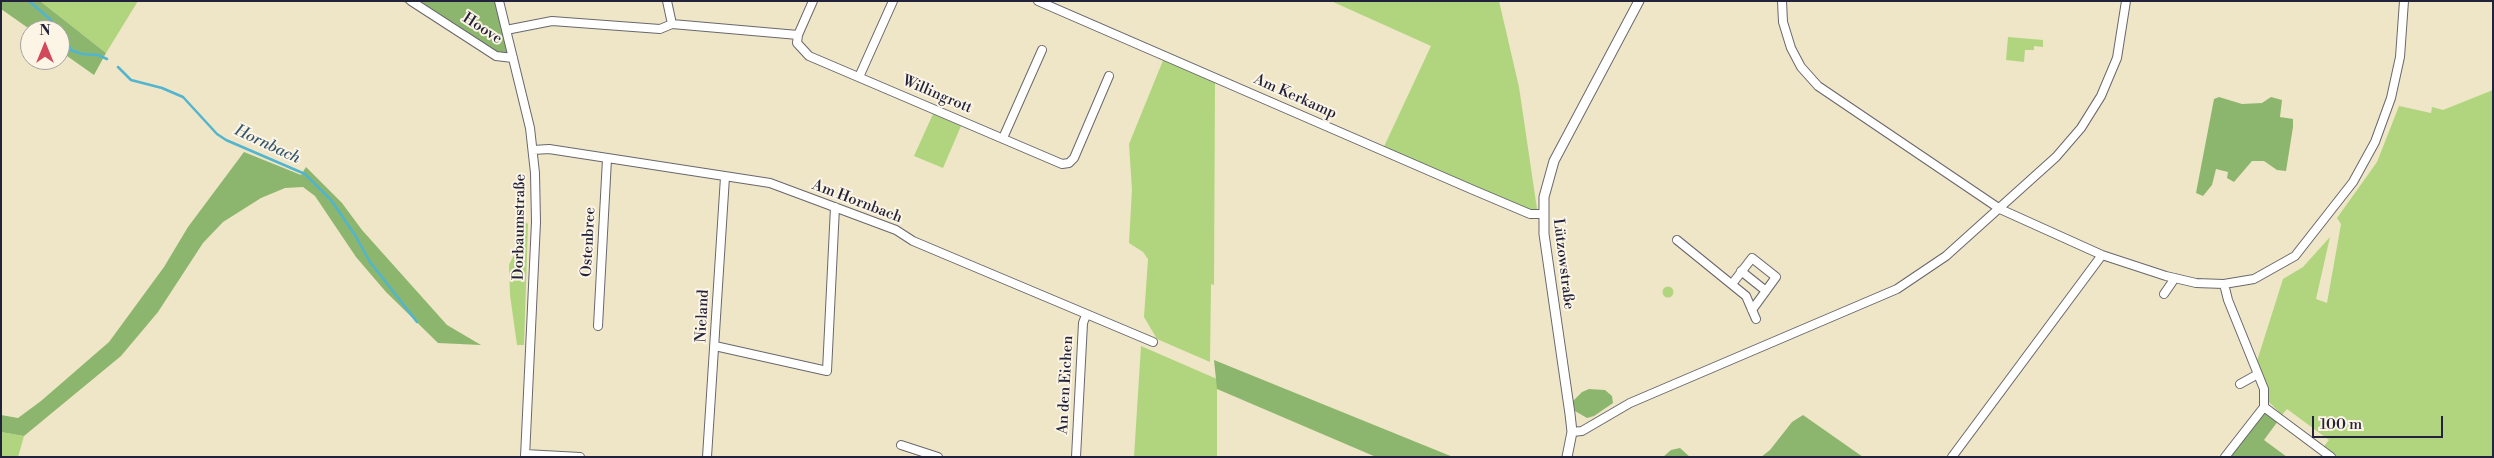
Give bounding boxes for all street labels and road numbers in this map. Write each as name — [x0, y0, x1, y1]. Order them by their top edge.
street label: Hoove — [459, 10, 505, 48]
street label: Am Kerkamp — [1251, 71, 1339, 123]
street label: Willingrott — [899, 72, 975, 118]
street label: Dorbaumstraße — [510, 174, 530, 280]
street label: Am Hornbach — [809, 177, 905, 227]
street label: Ostenbree — [578, 206, 600, 278]
street label: Lützowstraße — [1548, 217, 1578, 311]
street label: Nieland — [693, 289, 713, 343]
street label: An den Eichen — [1054, 335, 1078, 435]

